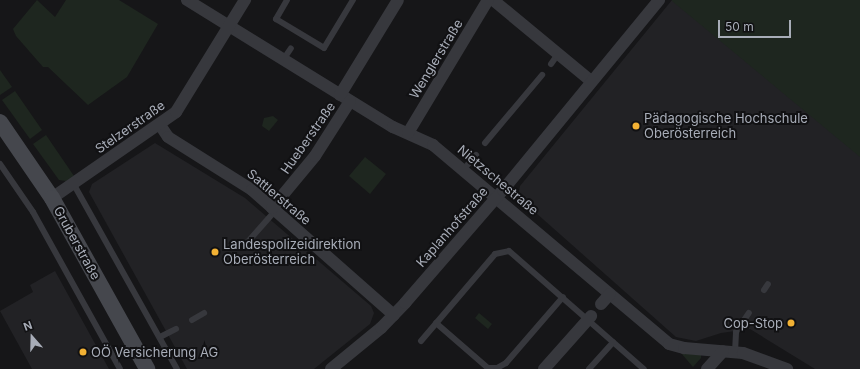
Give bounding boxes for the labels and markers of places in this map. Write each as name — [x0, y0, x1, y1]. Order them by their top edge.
place label: Pädagogische Hochschule Oberösterreich — [644, 111, 808, 142]
marker: Pädagogische Hochschule Oberösterreich — [631, 121, 641, 131]
place label: Landespolizeidirektion Oberösterreich — [223, 237, 361, 268]
marker: Landespolizeidirektion Oberösterreich — [210, 247, 220, 257]
place label: Cop-Stop — [724, 315, 783, 331]
marker: Cop-Stop — [786, 318, 796, 328]
place label: OÖ Versicherung AG — [91, 344, 218, 360]
marker: OÖ Versicherung AG — [78, 347, 88, 357]

